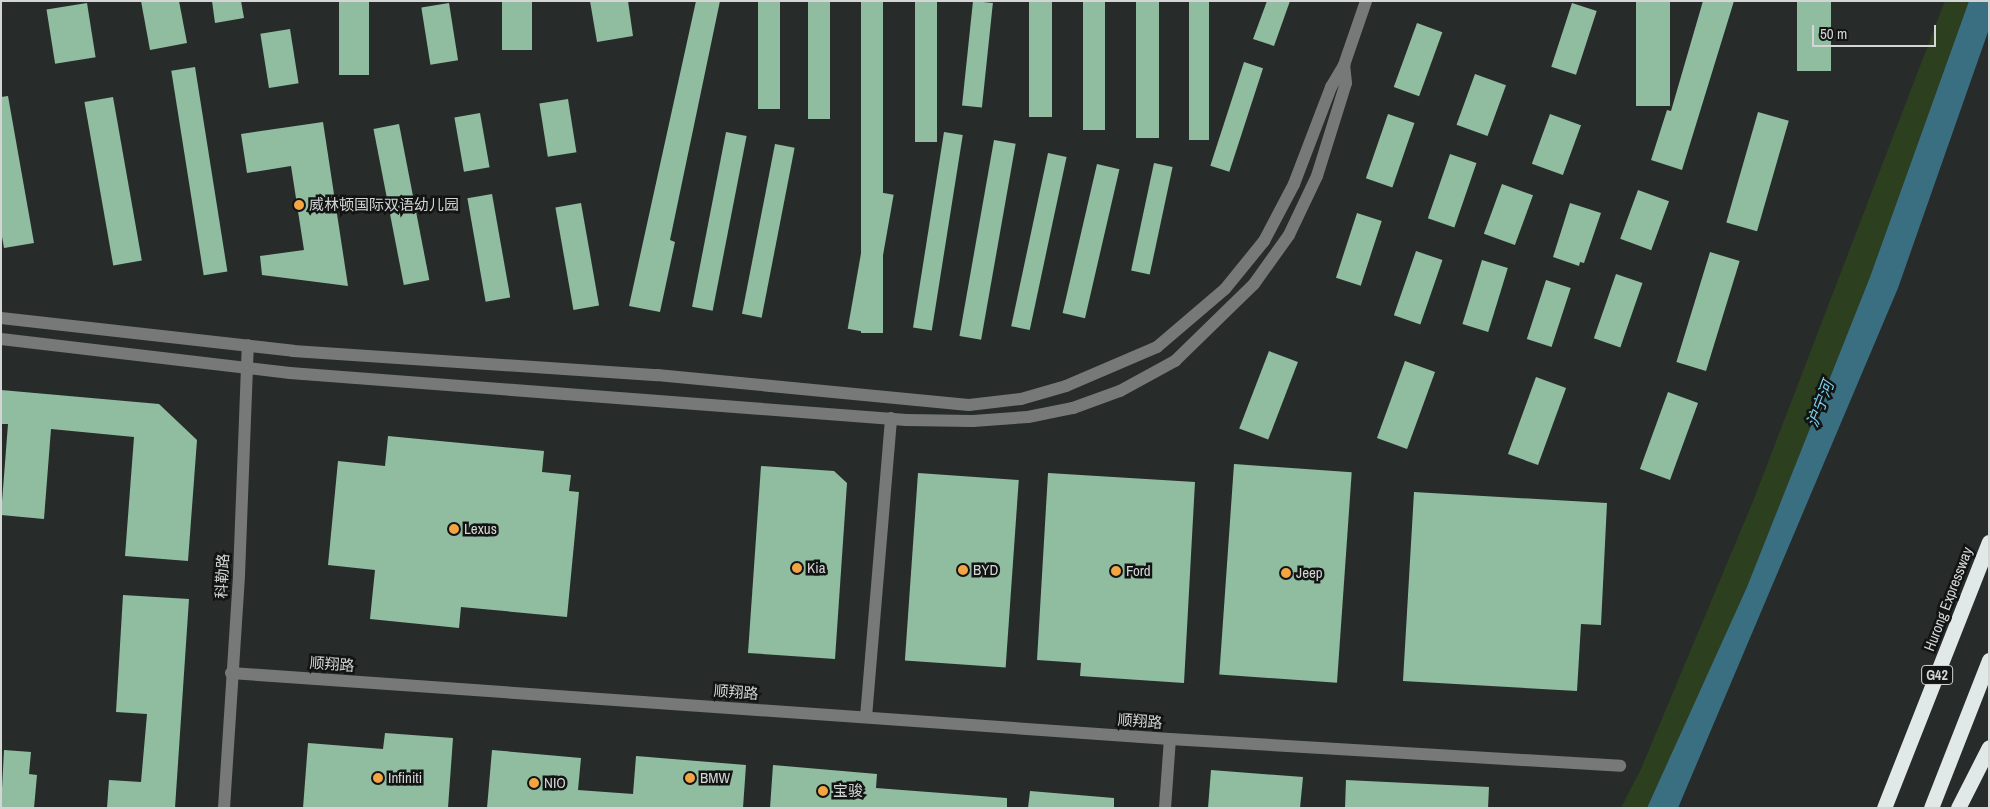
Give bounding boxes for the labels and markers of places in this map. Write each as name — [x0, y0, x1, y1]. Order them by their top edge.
place label: 威林顿国际双语幼儿园 — [309, 196, 459, 214]
marker: 威林顿国际双语幼儿园 — [293, 199, 305, 211]
place label: Lexus — [464, 520, 497, 538]
marker: Lexus — [448, 523, 460, 535]
place label: Kia — [807, 559, 825, 577]
place label: BYD — [973, 561, 998, 579]
marker: Kia — [791, 562, 803, 574]
place label: Ford — [1126, 562, 1151, 580]
marker: BYD — [957, 564, 969, 576]
place label: Jeep — [1296, 564, 1323, 582]
marker: Ford — [1110, 565, 1122, 577]
marker: Jeep — [1280, 567, 1292, 579]
place label: Infiniti — [388, 769, 422, 787]
place label: BMW — [700, 769, 730, 787]
marker: Infiniti — [372, 772, 384, 784]
marker: BMW — [684, 772, 696, 784]
place label: NIO — [544, 774, 566, 792]
marker: NIO — [528, 777, 540, 789]
place label: 宝骏 — [833, 782, 863, 800]
marker: 宝骏 — [817, 785, 829, 797]

